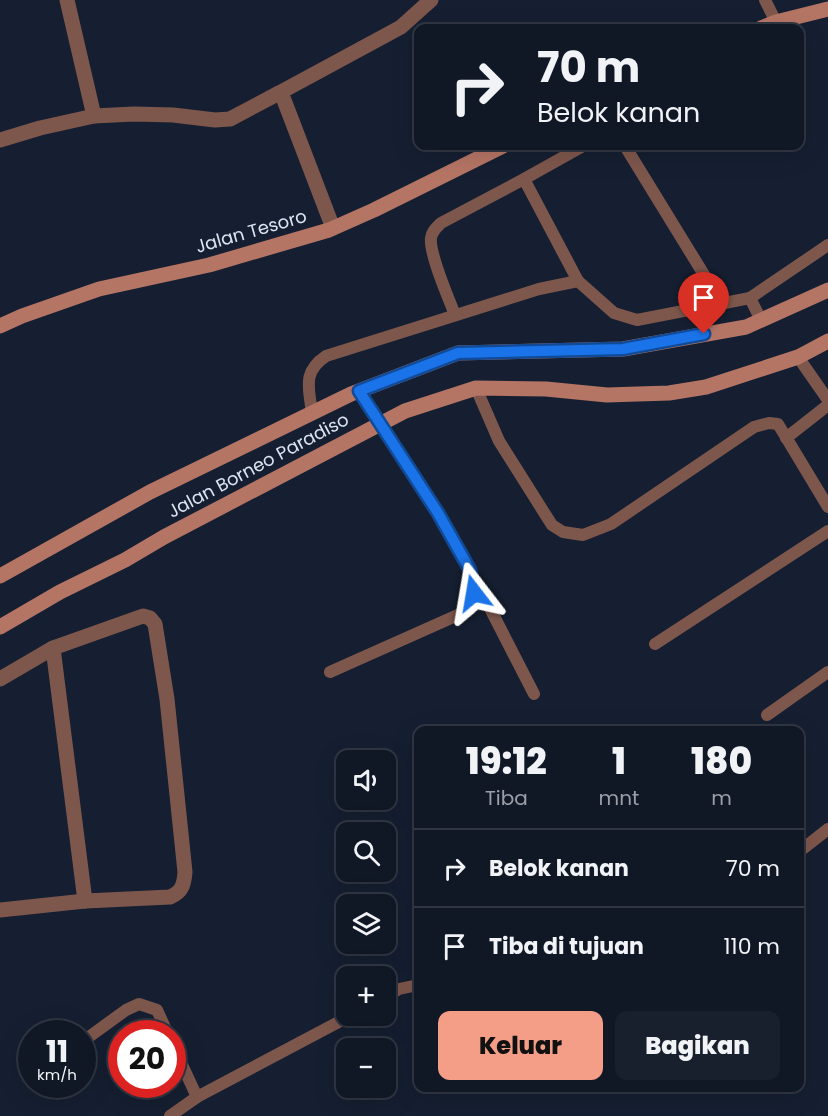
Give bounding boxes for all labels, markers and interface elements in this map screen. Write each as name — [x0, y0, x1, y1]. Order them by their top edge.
text: 70 m — [537, 38, 640, 97]
icon: right — [438, 48, 516, 126]
text: Belok kanan — [537, 94, 700, 131]
street label: Jalan Tesoro — [192, 203, 310, 259]
pin — [678, 272, 729, 334]
icon: arrive — [687, 281, 720, 314]
street label: Jalan Borneo Paradiso — [163, 407, 353, 523]
position arrow — [442, 561, 506, 625]
text: 19:12 — [466, 736, 547, 787]
text: 1 — [612, 736, 626, 787]
text: 180 — [691, 736, 752, 787]
map controls — [336, 750, 396, 1098]
button: sound — [336, 750, 396, 810]
text: Tiba — [485, 784, 528, 812]
text: mnt — [599, 784, 639, 812]
text: m — [711, 784, 732, 812]
button: search — [336, 822, 396, 882]
icon: right — [438, 852, 471, 885]
text: Belok kanan — [489, 853, 629, 884]
text: 70 m — [726, 853, 780, 884]
button: layers — [336, 894, 396, 954]
icon: arrive — [438, 930, 471, 963]
text: Tiba di tujuan — [489, 931, 644, 962]
text: 110 m — [724, 931, 780, 962]
button: + — [336, 966, 396, 1026]
button: Keluar — [438, 1011, 603, 1080]
button: Bagikan — [615, 1011, 780, 1080]
speed limit sign: 20 — [108, 1020, 186, 1098]
text: 11 — [46, 1030, 68, 1073]
button: − — [336, 1038, 396, 1098]
text: km/h — [37, 1064, 77, 1085]

